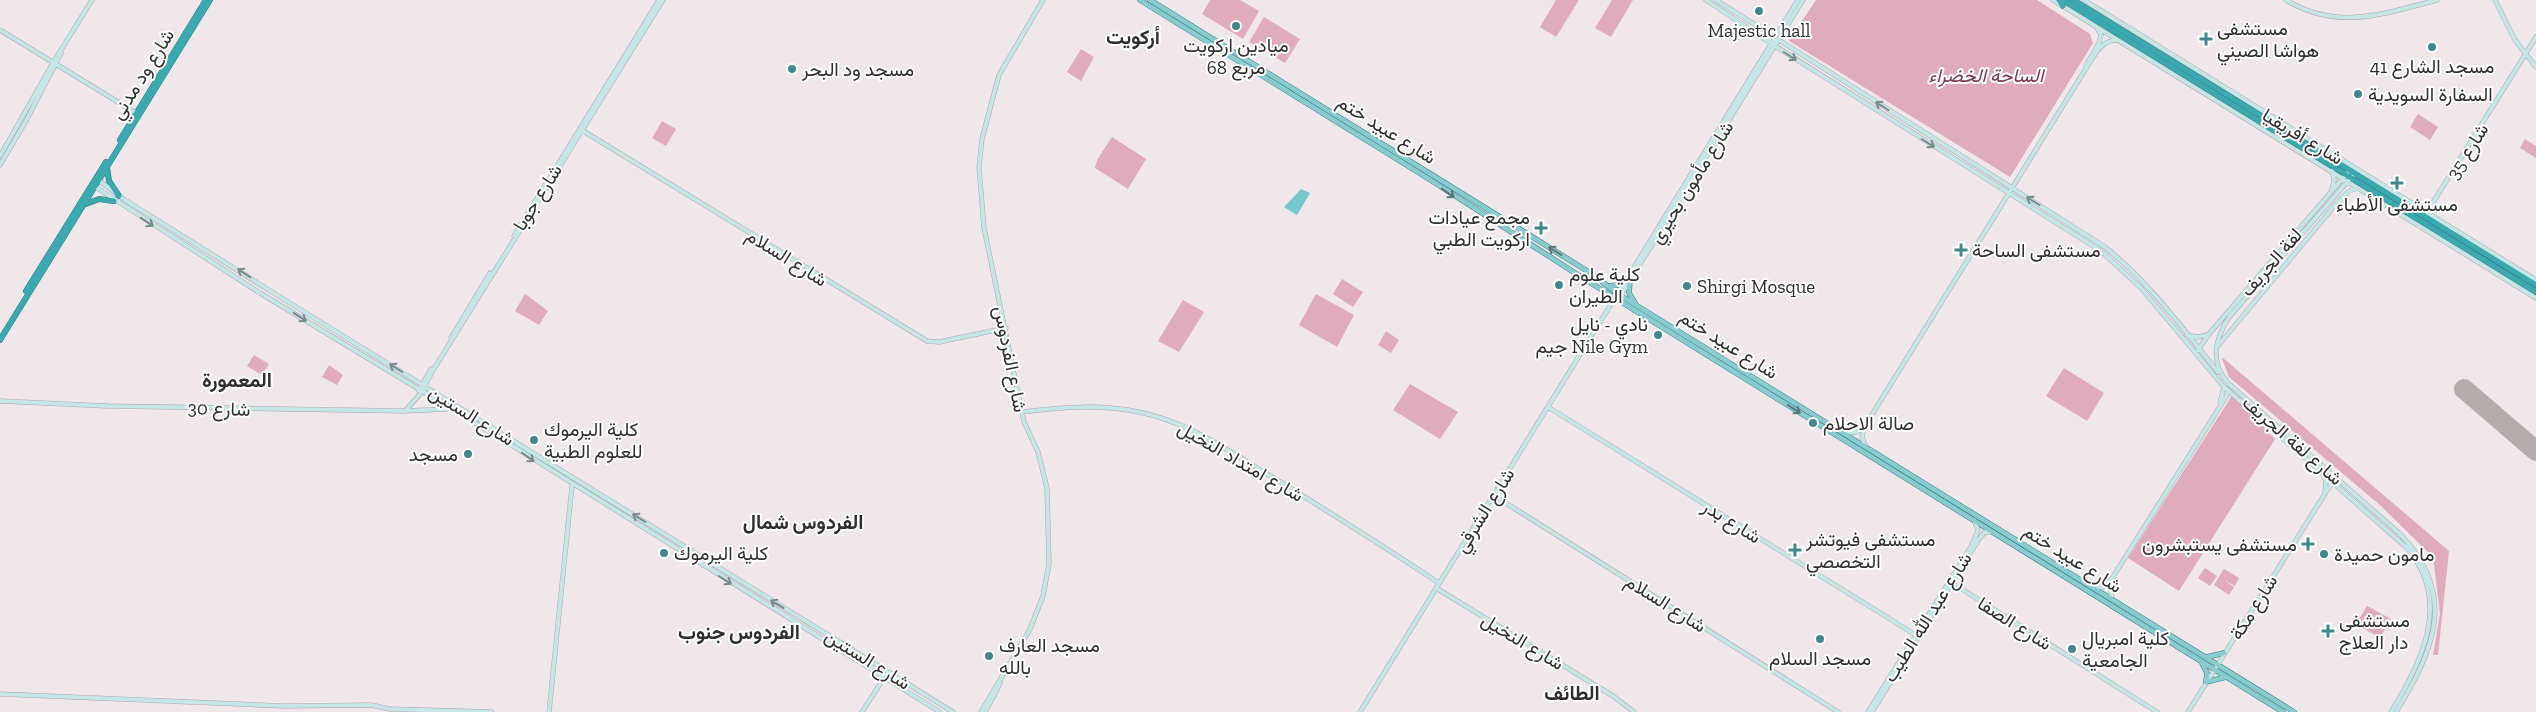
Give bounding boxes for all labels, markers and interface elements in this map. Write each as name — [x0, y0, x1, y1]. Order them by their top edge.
marker: Majestic hall — [1753, 5, 1765, 17]
place label: مستشفى هواشا الصيني — [2217, 17, 2319, 66]
place label: Majestic hall — [1707, 19, 1811, 42]
marker: ميادين اركويت مربع 68 — [1230, 20, 1242, 32]
street label: شارع ود مدني — [106, 25, 183, 126]
district label: أركويت — [1106, 25, 1160, 50]
marker: مستشفى هواشا الصيني — [2199, 32, 2213, 46]
place label: ميادين اركويت مربع 68 — [1183, 34, 1289, 81]
marker: مسجد الشارع 41 — [2426, 41, 2438, 53]
one-way arrow — [1783, 51, 1797, 61]
place label: مسجد الشارع 41 — [2370, 55, 2494, 79]
place label: مسجد ود البحر — [801, 58, 914, 81]
marker: مسجد ود البحر — [786, 63, 798, 75]
park label: الساحة الخضراء — [1929, 64, 2046, 87]
place label: السفارة السويدية — [2368, 83, 2493, 106]
marker: السفارة السويدية — [2352, 88, 2364, 100]
street label: شارع عبيد ختم — [1333, 90, 1440, 170]
one-way arrow — [1876, 101, 1890, 111]
street label: شارع أفريقيا — [2258, 103, 2347, 170]
street label: شارع مأمون بحيري — [1645, 117, 1742, 250]
street label: شارع 35 — [2441, 119, 2494, 184]
one-way arrow — [1921, 137, 1935, 148]
street label: شارع جوبا — [508, 160, 568, 235]
marker: مستشفی الأطباء — [2390, 176, 2404, 190]
one-way arrow — [1441, 188, 1455, 198]
place label: مستشفی الأطباء — [2336, 193, 2458, 216]
one-way arrow — [2026, 196, 2040, 206]
place label: مجمع عيادات اركويت الطبي — [1428, 206, 1530, 255]
one-way arrow — [140, 216, 154, 227]
marker: مجمع عيادات اركويت الطبي — [1534, 221, 1548, 235]
street label: شارع السلام — [741, 224, 832, 292]
street label: لفة الجريف — [2236, 224, 2307, 301]
place label: مستشفى الساحة — [1972, 239, 2101, 262]
marker: مستشفى الساحة — [1954, 243, 1968, 257]
one-way arrow — [1548, 246, 1562, 256]
place label: كلية علوم الطيران — [1569, 263, 1640, 308]
one-way arrow — [237, 268, 251, 278]
place label: Shirgi Mosque — [1697, 275, 1815, 298]
marker: كلية علوم الطيران — [1553, 279, 1565, 291]
marker: Shirgi Mosque — [1681, 280, 1693, 292]
street label: شارع الفردوس — [988, 304, 1032, 414]
street label: شارع عبيد ختم — [1675, 305, 1782, 385]
one-way arrow — [292, 312, 306, 322]
place label: نادي - نايل جيم Nile Gym — [1535, 313, 1649, 359]
marker: نادي - نايل جيم Nile Gym — [1652, 329, 1664, 341]
one-way arrow — [390, 363, 404, 373]
district label: المعمورة — [202, 368, 272, 393]
street label: شارع الستين — [424, 380, 519, 452]
street label: شارع لفة الجريف — [2237, 391, 2348, 491]
street label: شارع 30 — [187, 396, 251, 422]
one-way arrow — [1786, 404, 1800, 414]
place label: صالة الاحلام — [1823, 412, 1914, 436]
street label: شارع امتداد النخيل — [1173, 416, 1308, 508]
marker: صالة الاحلام — [1807, 417, 1819, 429]
place label: كلية اليرموك للعلوم الطبية — [544, 418, 643, 464]
marker: كلية اليرموك للعلوم الطبية — [528, 434, 540, 446]
place label: مسجد — [409, 443, 458, 466]
marker: مسجد — [462, 448, 474, 460]
one-way arrow — [520, 452, 534, 462]
street label: شارع الشرقي — [1449, 464, 1523, 559]
street label: شارع بدر — [1697, 494, 1765, 549]
district label: الفردوس شمال — [743, 510, 863, 535]
one-way arrow — [632, 513, 646, 523]
street label: شارع عبيد ختم — [2019, 519, 2126, 599]
place label: مستشفى فيوتشر التخصصي — [1805, 528, 1935, 577]
place label: مستشفى يستبشرون — [2142, 533, 2297, 556]
marker: مستشفى يستبشرون — [2301, 537, 2315, 551]
place label: كلية اليرموك — [674, 542, 768, 565]
marker: مستشفى فيوتشر التخصصي — [1788, 543, 1802, 557]
place label: مامون حميدة — [2334, 543, 2434, 566]
marker: كلية اليرموك — [658, 547, 670, 559]
street label: شارع عبد الله الطيب — [1878, 548, 1977, 687]
marker: مامون حميدة — [2318, 548, 2330, 560]
street label: شارع السلام — [1620, 570, 1711, 638]
street label: شارع مكة — [2225, 571, 2283, 645]
one-way arrow — [717, 575, 731, 585]
street label: شارع الصفا — [1973, 592, 2056, 656]
one-way arrow — [771, 598, 785, 608]
street label: شارع النخيل — [1477, 608, 1568, 676]
place label: مستشفى دار العلاج — [2339, 609, 2410, 655]
district label: الفردوس جنوب — [678, 620, 800, 645]
street label: شارع الستين — [820, 624, 915, 696]
marker: مستشفى دار العلاج — [2321, 624, 2335, 638]
place label: كلية امبريال الجامعية — [2082, 627, 2169, 672]
marker: مسجد السلام — [1814, 633, 1826, 645]
place label: مسجد العارف بالله — [999, 634, 1100, 679]
marker: كلية امبريال الجامعية — [2066, 643, 2078, 655]
place label: مسجد السلام — [1769, 647, 1871, 671]
marker: مسجد العارف بالله — [983, 650, 995, 662]
district label: الطائف — [1544, 681, 1600, 705]

